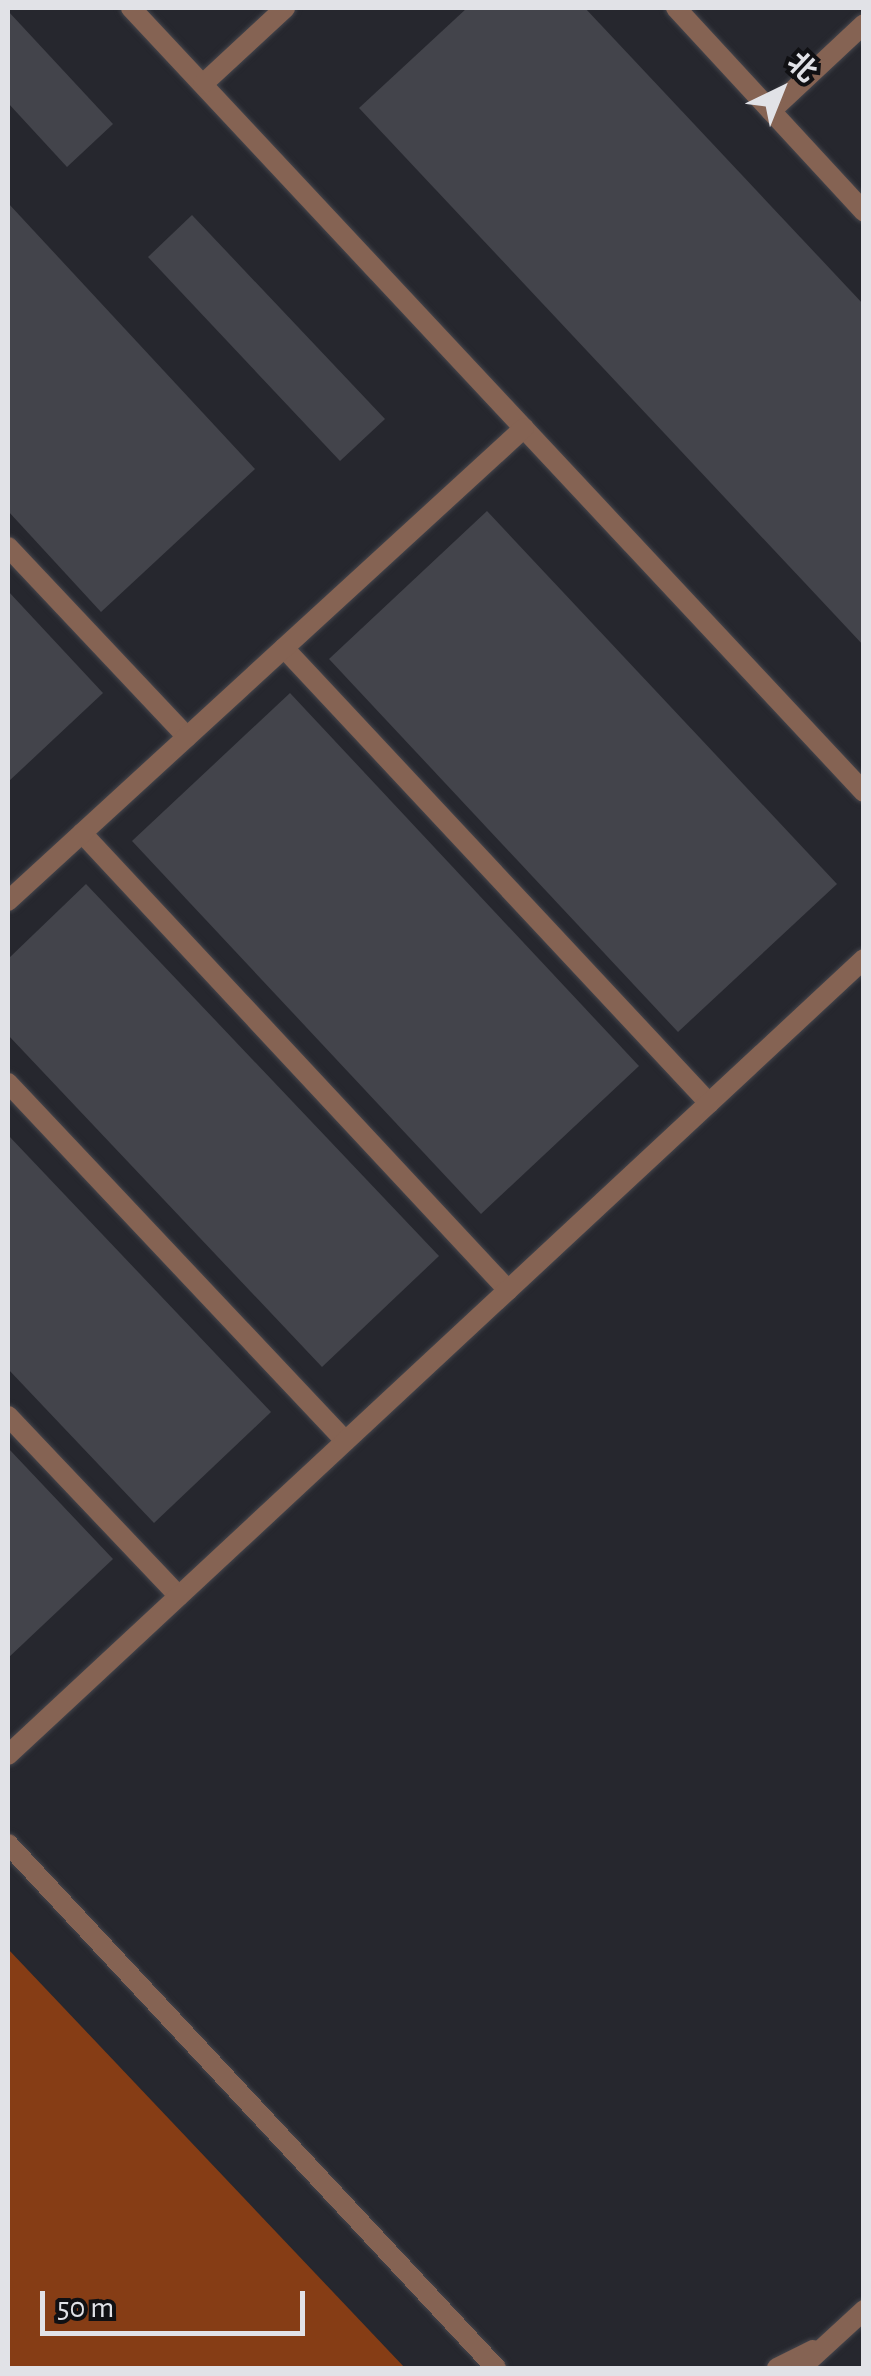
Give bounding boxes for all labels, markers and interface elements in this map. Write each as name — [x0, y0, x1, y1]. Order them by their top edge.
north arrow — [731, 40, 831, 140]
text: 北 — [782, 48, 821, 88]
scale bar — [45, 2271, 310, 2333]
text: 50 m — [57, 2293, 114, 2323]

